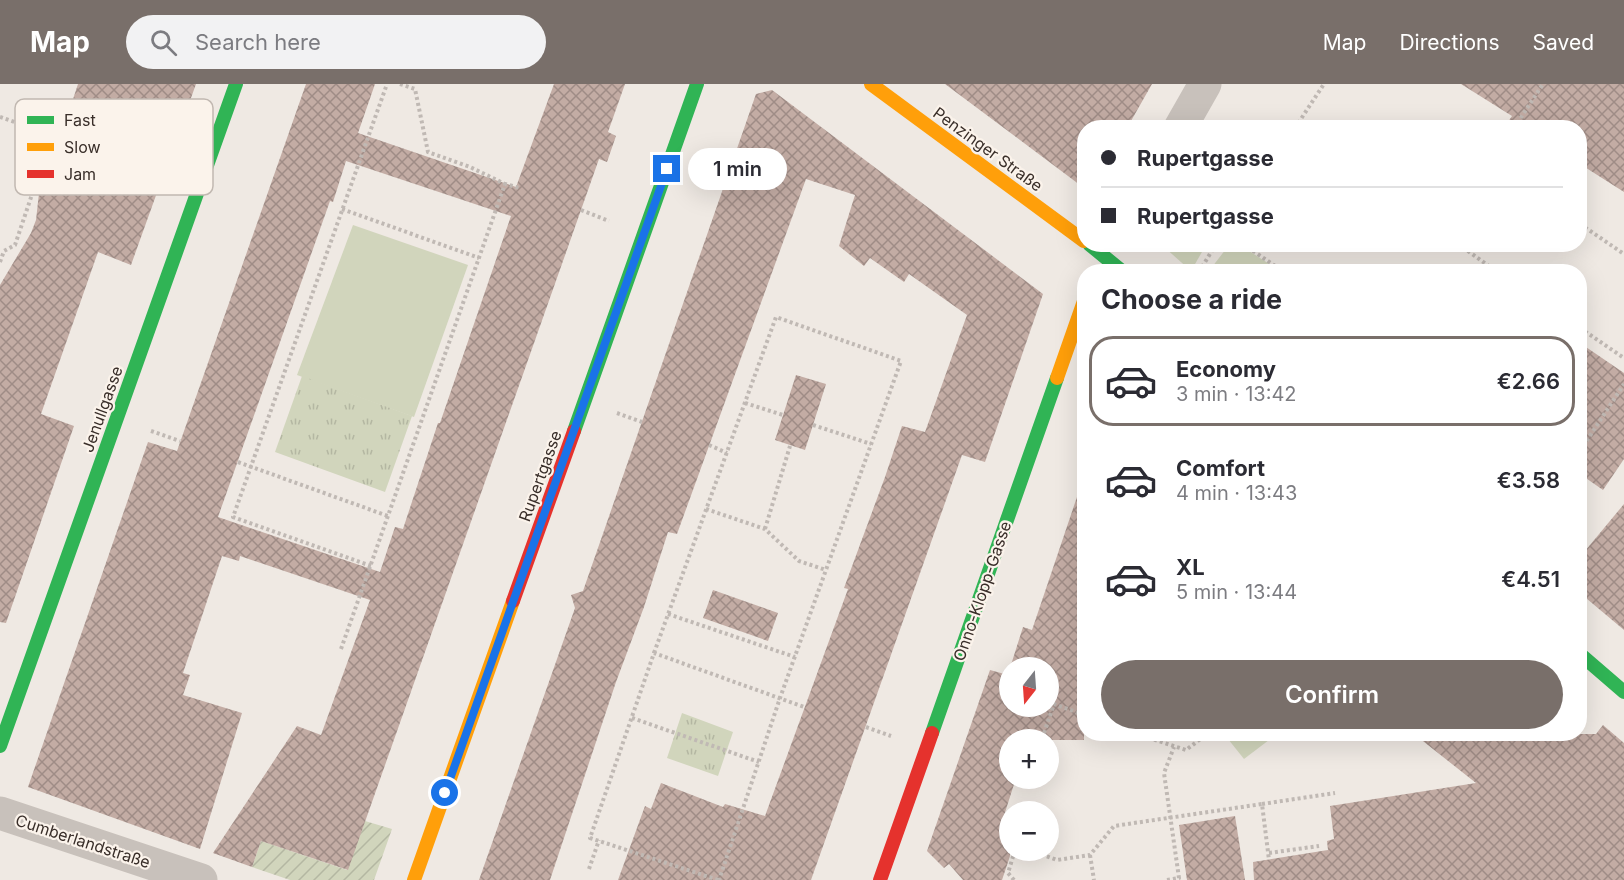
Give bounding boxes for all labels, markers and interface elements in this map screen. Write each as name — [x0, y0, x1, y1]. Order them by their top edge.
search box — [126, 15, 546, 69]
text: Map — [30, 25, 90, 59]
icon: search — [147, 26, 180, 59]
text: Search here — [195, 29, 321, 55]
text: Map — [1323, 30, 1366, 55]
text: Directions — [1399, 30, 1500, 55]
text: Saved — [1533, 30, 1594, 55]
legend — [15, 99, 213, 195]
street label: Penzinger Straße — [929, 103, 1047, 195]
text: Fast — [64, 110, 96, 130]
text: Slow — [64, 137, 101, 157]
text: Rupertgasse — [1137, 145, 1274, 171]
callout: 1 min — [688, 148, 787, 190]
route end — [653, 155, 680, 182]
text: 1 min — [713, 157, 762, 181]
text: Jam — [64, 164, 96, 184]
text: Rupertgasse — [1137, 203, 1274, 229]
text: Choose a ride — [1101, 283, 1282, 316]
icon: car — [1104, 354, 1158, 408]
text: Economy — [1176, 356, 1276, 382]
street label: Jenullgasse — [77, 363, 127, 455]
text: €2.66 — [1497, 368, 1560, 394]
text: 3 min · 13:42 — [1176, 382, 1297, 406]
street label: Rupertgasse — [514, 428, 566, 524]
icon: car — [1104, 453, 1158, 507]
text: Comfort — [1176, 455, 1265, 481]
text: €3.58 — [1497, 467, 1560, 493]
text: 4 min · 13:43 — [1176, 481, 1297, 505]
street label: Onno-Klopp-Gasse — [949, 519, 1015, 663]
icon: car — [1104, 552, 1158, 606]
text: XL — [1176, 554, 1205, 580]
text: €4.51 — [1501, 566, 1560, 592]
text: 5 min · 13:44 — [1176, 580, 1297, 604]
north arrow — [999, 657, 1059, 717]
map controls — [999, 657, 1059, 861]
button: Confirm — [1101, 660, 1563, 729]
button: + — [999, 729, 1059, 789]
route start — [431, 779, 458, 806]
button: − — [999, 801, 1059, 861]
street label: Cumberlandstraße — [13, 810, 153, 872]

